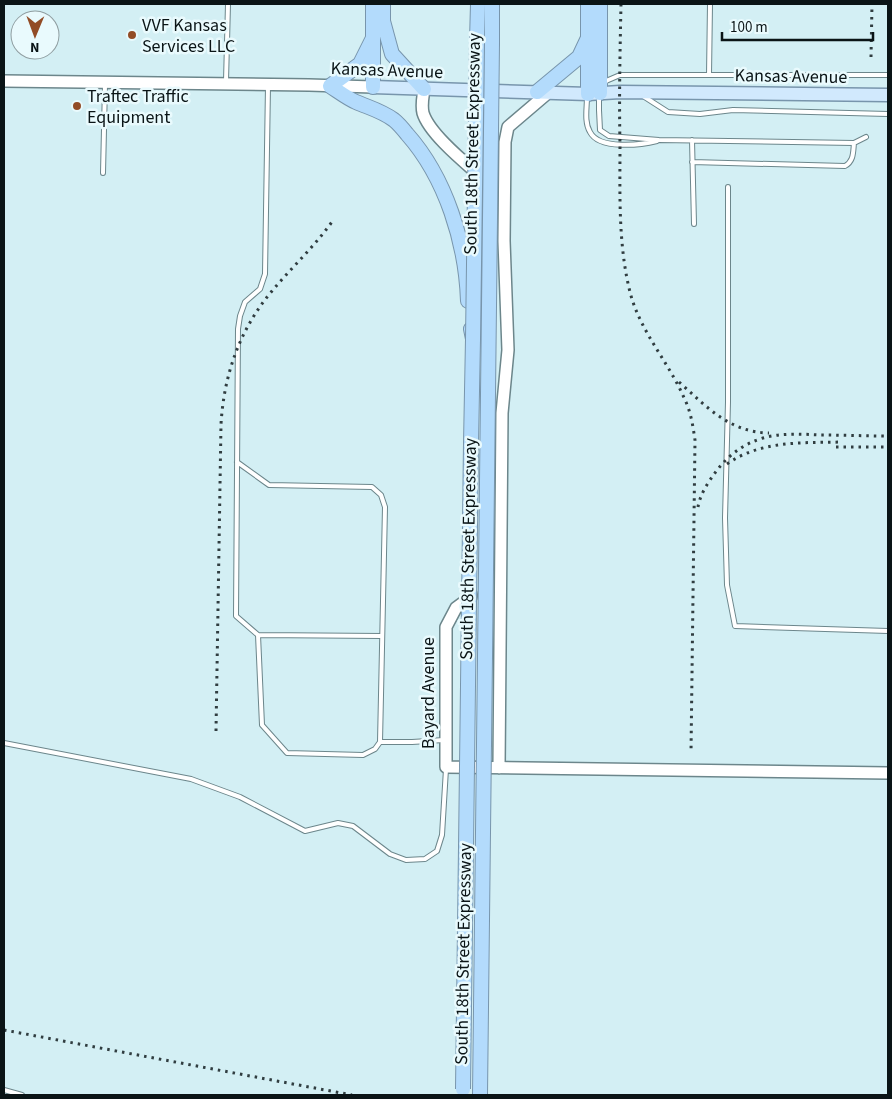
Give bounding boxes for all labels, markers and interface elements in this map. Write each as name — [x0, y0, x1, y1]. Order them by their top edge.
north arrow — [10, 10, 60, 60]
scale bar — [722, 10, 873, 42]
place label: VVF Kansas Services LLC — [142, 13, 235, 59]
text: 100 m — [730, 17, 768, 38]
marker: VVF Kansas Services LLC — [126, 29, 138, 41]
street label: South 18th Street Expressway — [458, 32, 487, 255]
text: N — [30, 37, 40, 57]
street label: Kansas Avenue — [330, 56, 444, 85]
street label: Kansas Avenue — [734, 63, 848, 90]
place label: Traftec Traffic Equipment — [87, 84, 189, 130]
marker: Traftec Traffic Equipment — [71, 100, 83, 112]
street label: South 18th Street Expressway — [454, 437, 483, 660]
street label: Bayard Avenue — [416, 637, 441, 749]
street label: South 18th Street Expressway — [449, 842, 478, 1065]

